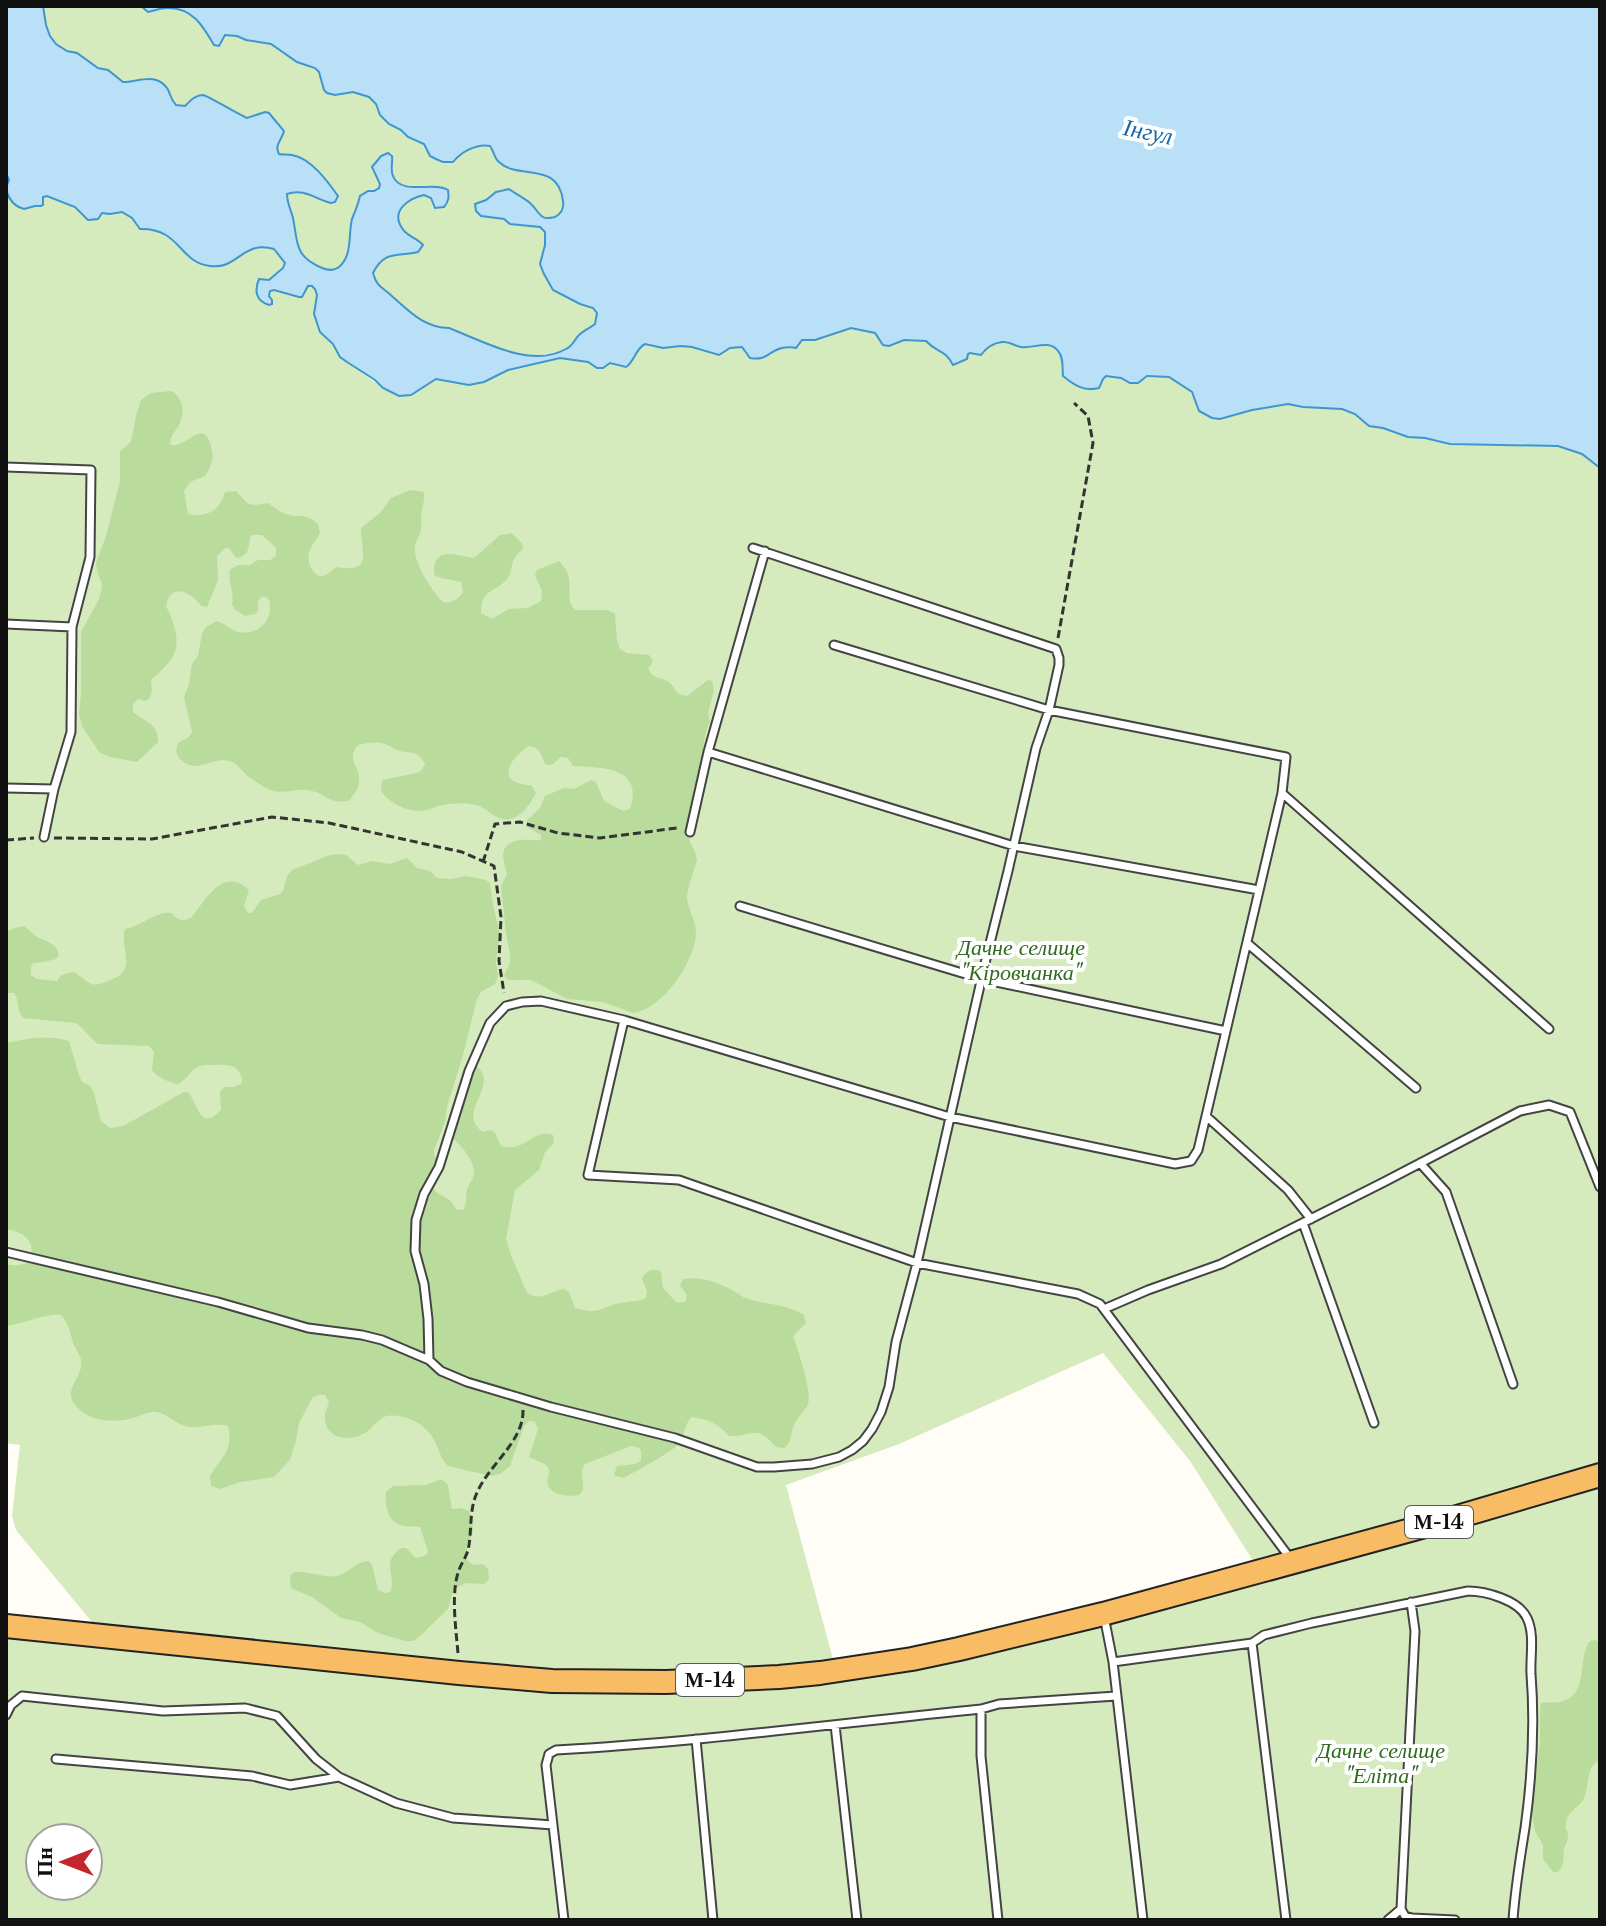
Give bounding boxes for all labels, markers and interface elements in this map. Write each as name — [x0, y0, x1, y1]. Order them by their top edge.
water label: Інгул — [1120, 112, 1175, 151]
park label: Дачне селище "Кіровчанка" — [955, 934, 1085, 986]
road number: М-14 — [1405, 1506, 1473, 1538]
road number: М-14 — [676, 1664, 744, 1696]
park label: Дачне селище "Еліта" — [1315, 1737, 1445, 1789]
north arrow — [24, 1822, 104, 1902]
text: Пн — [31, 1847, 58, 1877]

